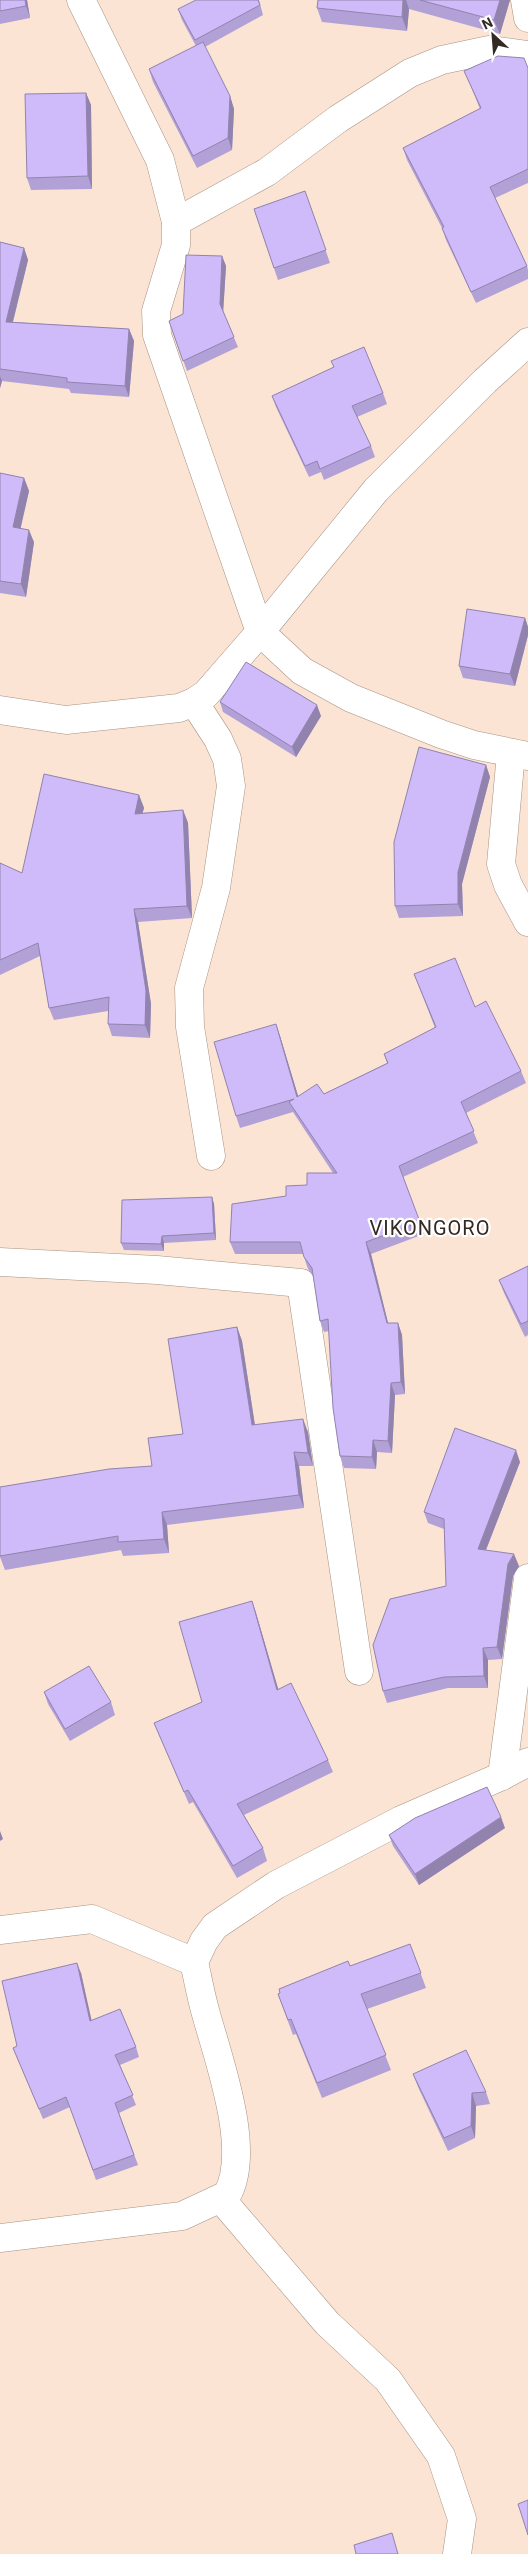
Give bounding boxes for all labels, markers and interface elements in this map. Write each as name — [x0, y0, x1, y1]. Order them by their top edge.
north arrow — [468, 10, 518, 60]
text: N — [479, 14, 495, 33]
district label: VIKONGORO — [370, 1216, 490, 1240]

